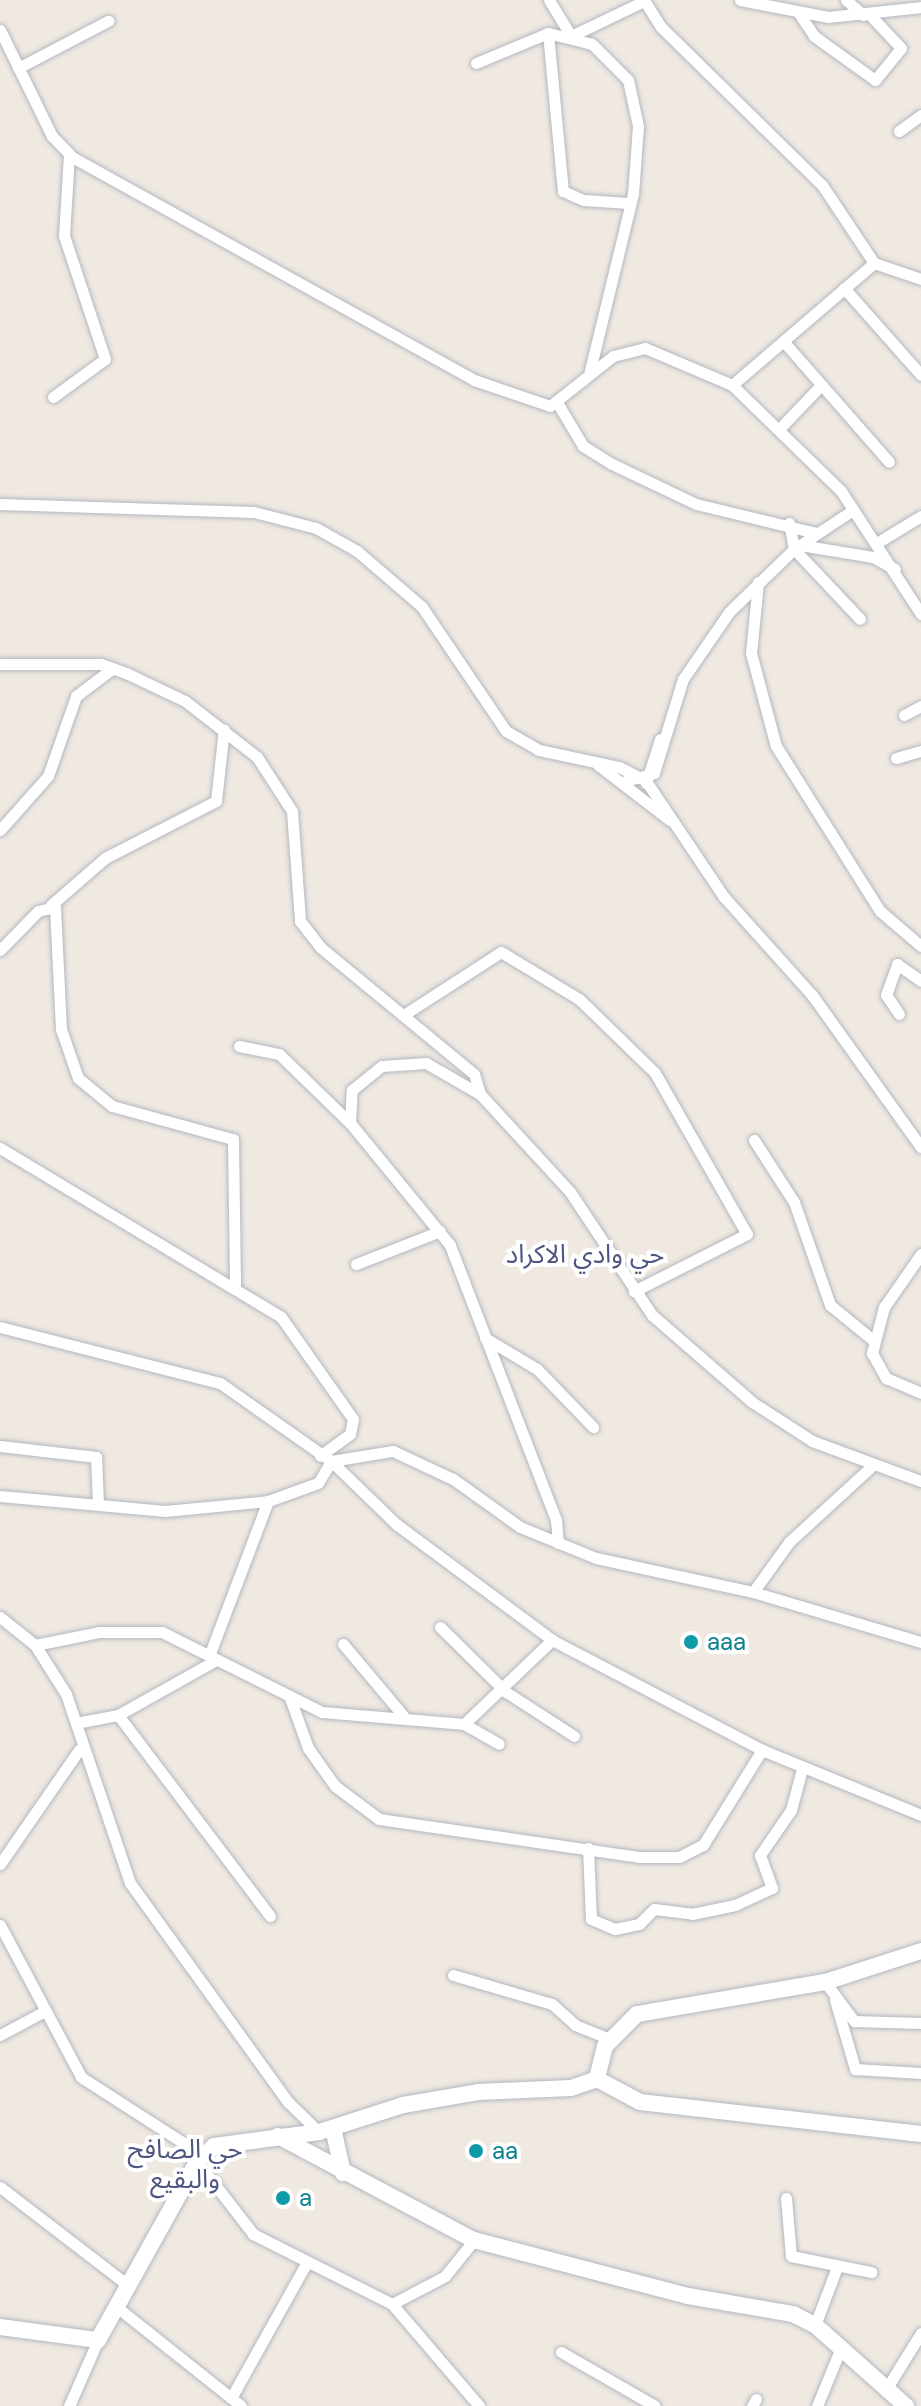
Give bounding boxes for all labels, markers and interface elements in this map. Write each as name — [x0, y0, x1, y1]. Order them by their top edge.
district label: حي وادي الاكراد — [506, 1239, 664, 1271]
place label: aaa — [707, 1628, 746, 1656]
marker: aaa — [682, 1633, 700, 1651]
district label: حي الصافح والبقيع — [127, 2134, 243, 2196]
place label: aa — [492, 2137, 518, 2165]
marker: aa — [467, 2142, 485, 2160]
place label: a — [299, 2184, 312, 2212]
marker: a — [274, 2189, 292, 2207]

